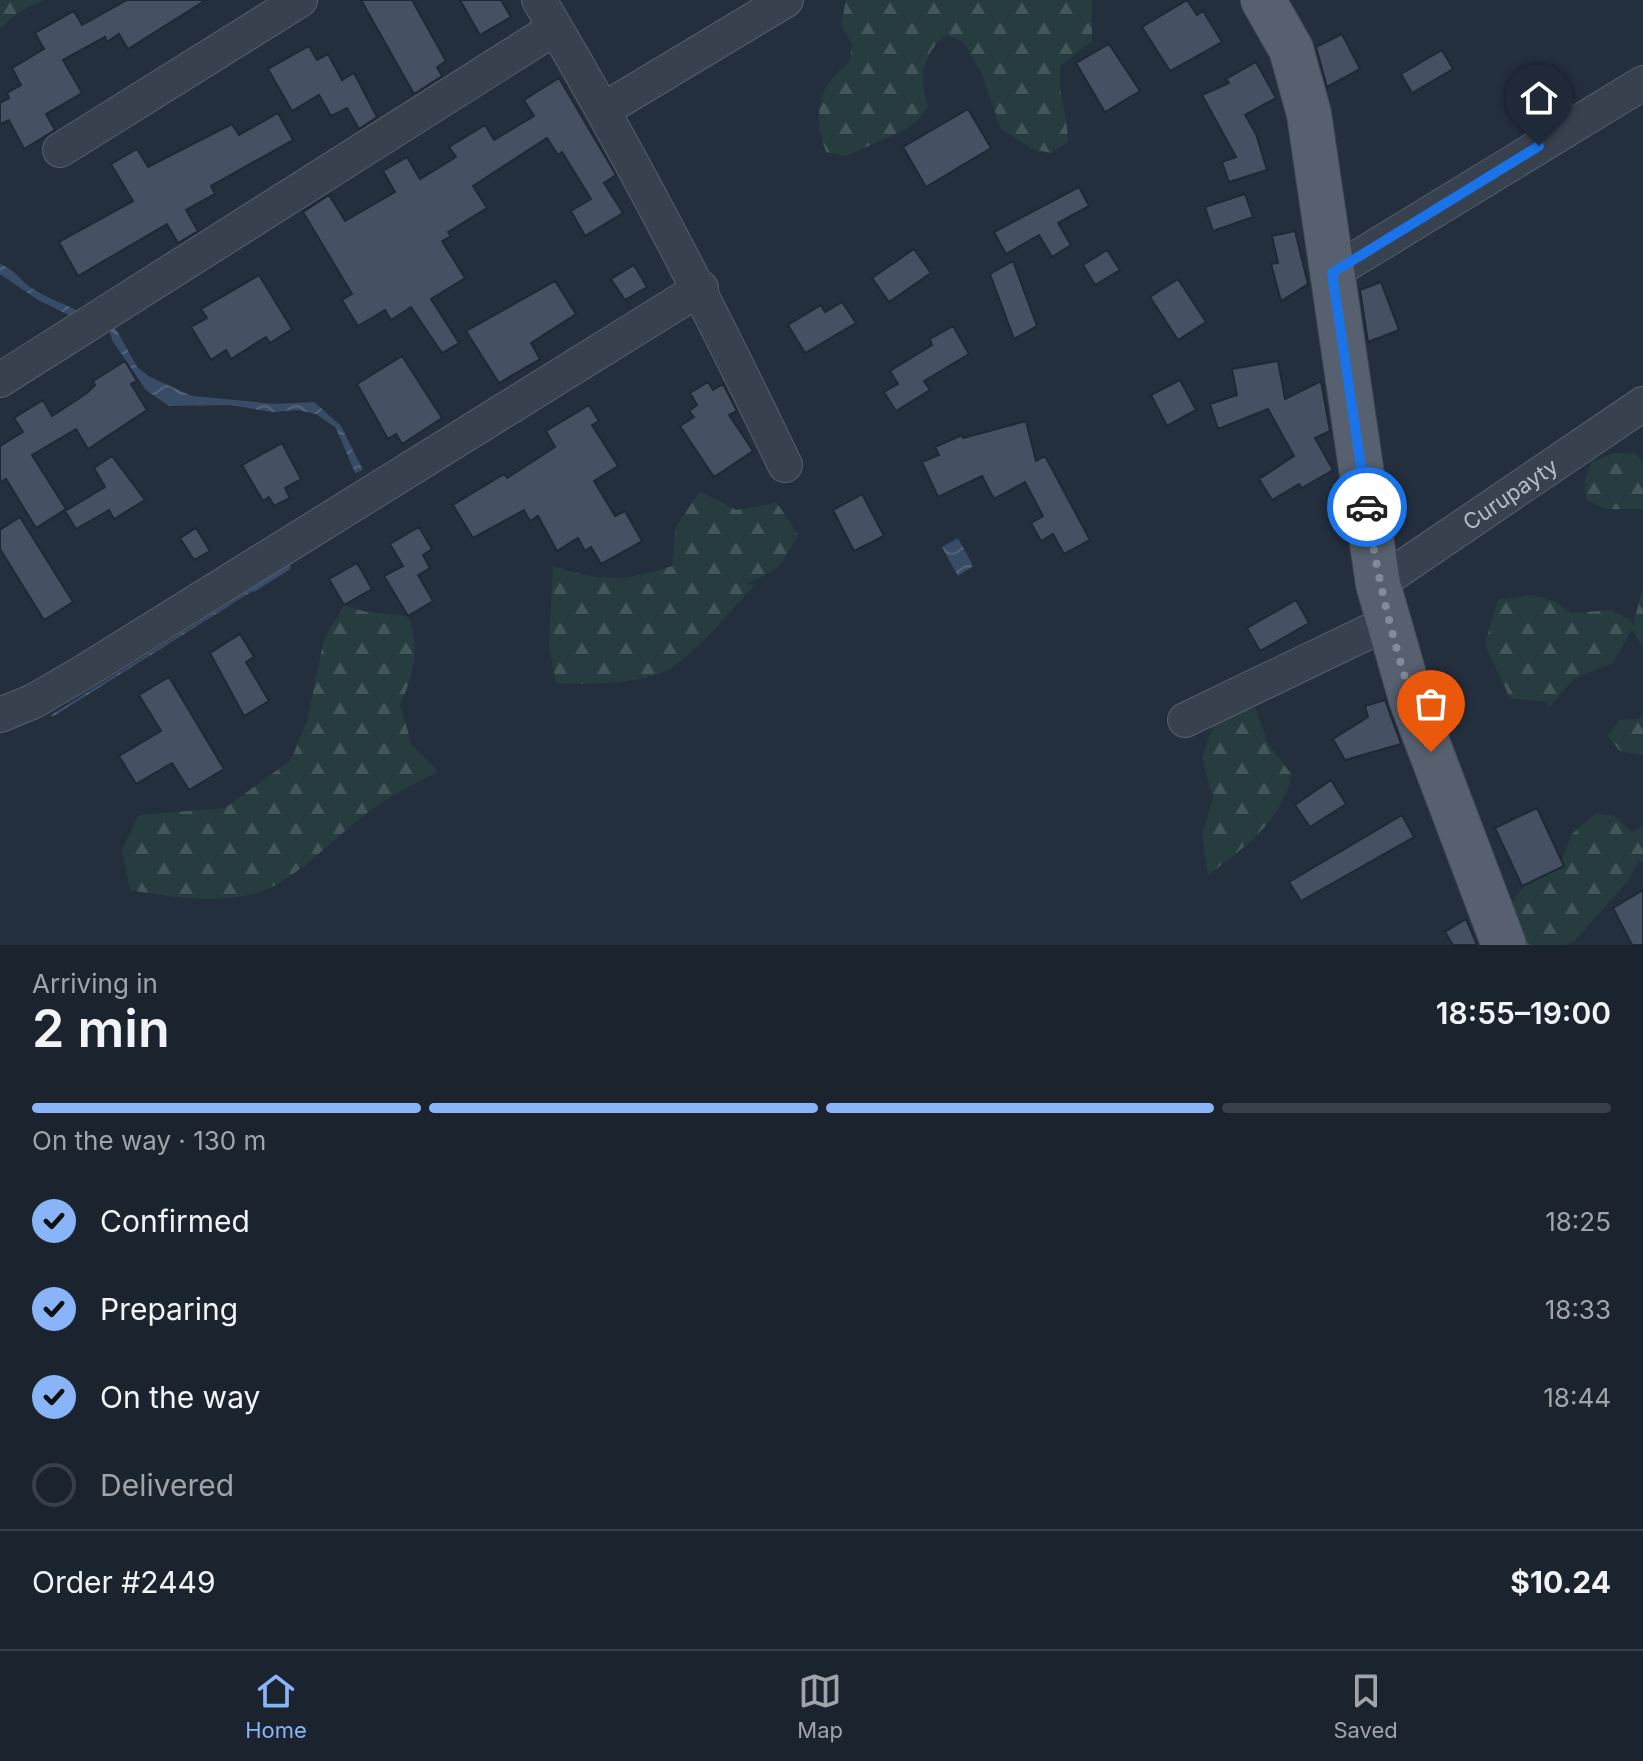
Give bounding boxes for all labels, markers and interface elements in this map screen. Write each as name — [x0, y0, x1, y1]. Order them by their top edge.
pin — [1505, 64, 1573, 146]
icon: home — [1517, 76, 1561, 120]
street label: Curupayty — [1458, 453, 1563, 535]
courier — [1327, 467, 1407, 547]
icon: car — [1345, 485, 1389, 529]
pin — [1397, 670, 1465, 752]
icon: bag — [1409, 682, 1453, 726]
text: Arriving in — [32, 968, 158, 999]
text: 18:55–19:00 — [1436, 995, 1611, 1031]
text: 2 min — [32, 997, 170, 1060]
text: On the way · 130 m — [32, 1125, 266, 1156]
icon: check — [32, 1199, 76, 1243]
text: Confirmed — [100, 1203, 250, 1239]
text: 18:25 — [1545, 1206, 1611, 1237]
icon: check — [32, 1287, 76, 1331]
text: Preparing — [100, 1291, 238, 1327]
text: 18:33 — [1545, 1294, 1611, 1325]
icon: check — [32, 1375, 76, 1419]
text: On the way — [100, 1379, 260, 1415]
text: 18:44 — [1543, 1382, 1611, 1413]
text: Delivered — [100, 1467, 234, 1503]
text: Order #2449 — [32, 1564, 216, 1600]
text: $10.24 — [1510, 1564, 1611, 1600]
tab: Home — [245, 1669, 307, 1743]
tab: Map — [797, 1669, 843, 1743]
tab: Saved — [1333, 1669, 1398, 1743]

